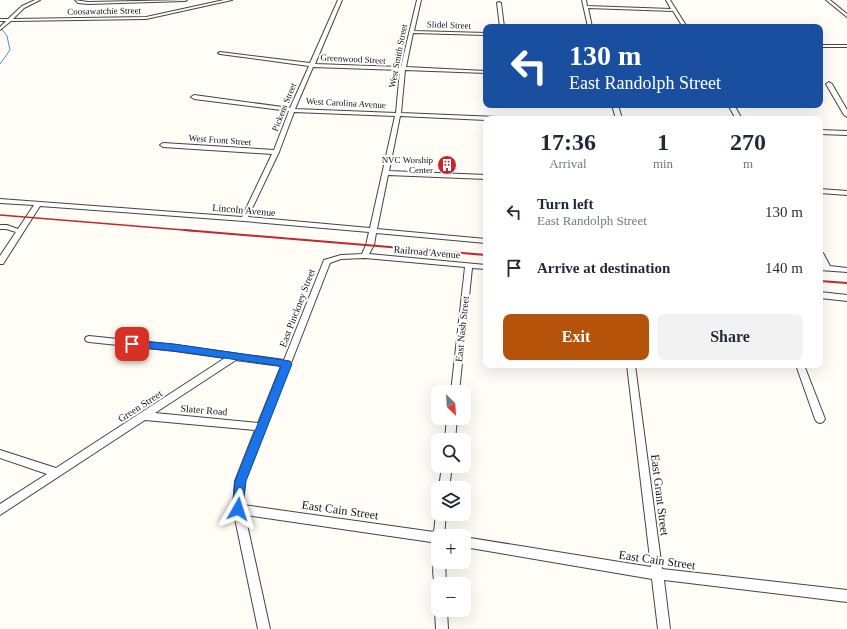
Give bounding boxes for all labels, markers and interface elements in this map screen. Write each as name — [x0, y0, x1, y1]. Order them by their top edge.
street label: Coosawatchie Street — [67, 5, 141, 17]
street label: Slidel Street — [427, 19, 472, 31]
street label: West Smith Street — [387, 23, 409, 89]
icon: left — [503, 40, 555, 92]
text: 130 m — [569, 40, 641, 71]
street label: Greenwood Street — [320, 52, 386, 66]
text: East Randolph Street — [569, 73, 721, 93]
street label: Pickens Street — [270, 81, 298, 133]
street label: West Carolina Avenue — [306, 96, 386, 110]
text: 17:36 — [540, 129, 596, 155]
text: 1 — [657, 129, 669, 155]
text: 270 — [730, 129, 766, 155]
street label: West Front Street — [188, 133, 252, 147]
building icon: NVC Worship Center — [436, 154, 458, 176]
place label: NVC Worship Center — [382, 155, 433, 175]
text: Arrival — [549, 156, 587, 171]
text: min — [653, 156, 673, 171]
text: m — [743, 156, 753, 171]
text: Turn left — [537, 196, 594, 212]
icon: left — [503, 201, 525, 223]
street label: Lincoln Avenue — [212, 202, 277, 218]
text: 130 m — [765, 204, 803, 220]
text: East Randolph Street — [537, 213, 647, 228]
street label: Railroad Avenue — [393, 244, 461, 260]
icon: arrive — [503, 257, 525, 279]
text: Arrive at destination — [537, 260, 670, 276]
text: 140 m — [765, 260, 803, 276]
street label: East Pinckney Street — [277, 267, 317, 349]
street label: East Nash Street — [453, 295, 471, 362]
button: Exit — [503, 314, 649, 360]
button: Share — [657, 314, 803, 360]
pin — [115, 327, 149, 361]
icon: arrive — [121, 333, 143, 355]
north arrow — [431, 385, 471, 425]
map controls — [431, 385, 471, 617]
street label: Green Street — [116, 388, 164, 424]
street label: Slater Road — [180, 402, 228, 418]
button: search — [431, 433, 471, 473]
street label: East Grant Street — [648, 453, 672, 537]
button: layers — [431, 481, 471, 521]
position arrow — [217, 488, 259, 530]
street label: East Cain Street — [301, 498, 380, 522]
button: + — [431, 529, 471, 569]
street label: East Cain Street — [618, 548, 697, 572]
button: − — [431, 577, 471, 617]

